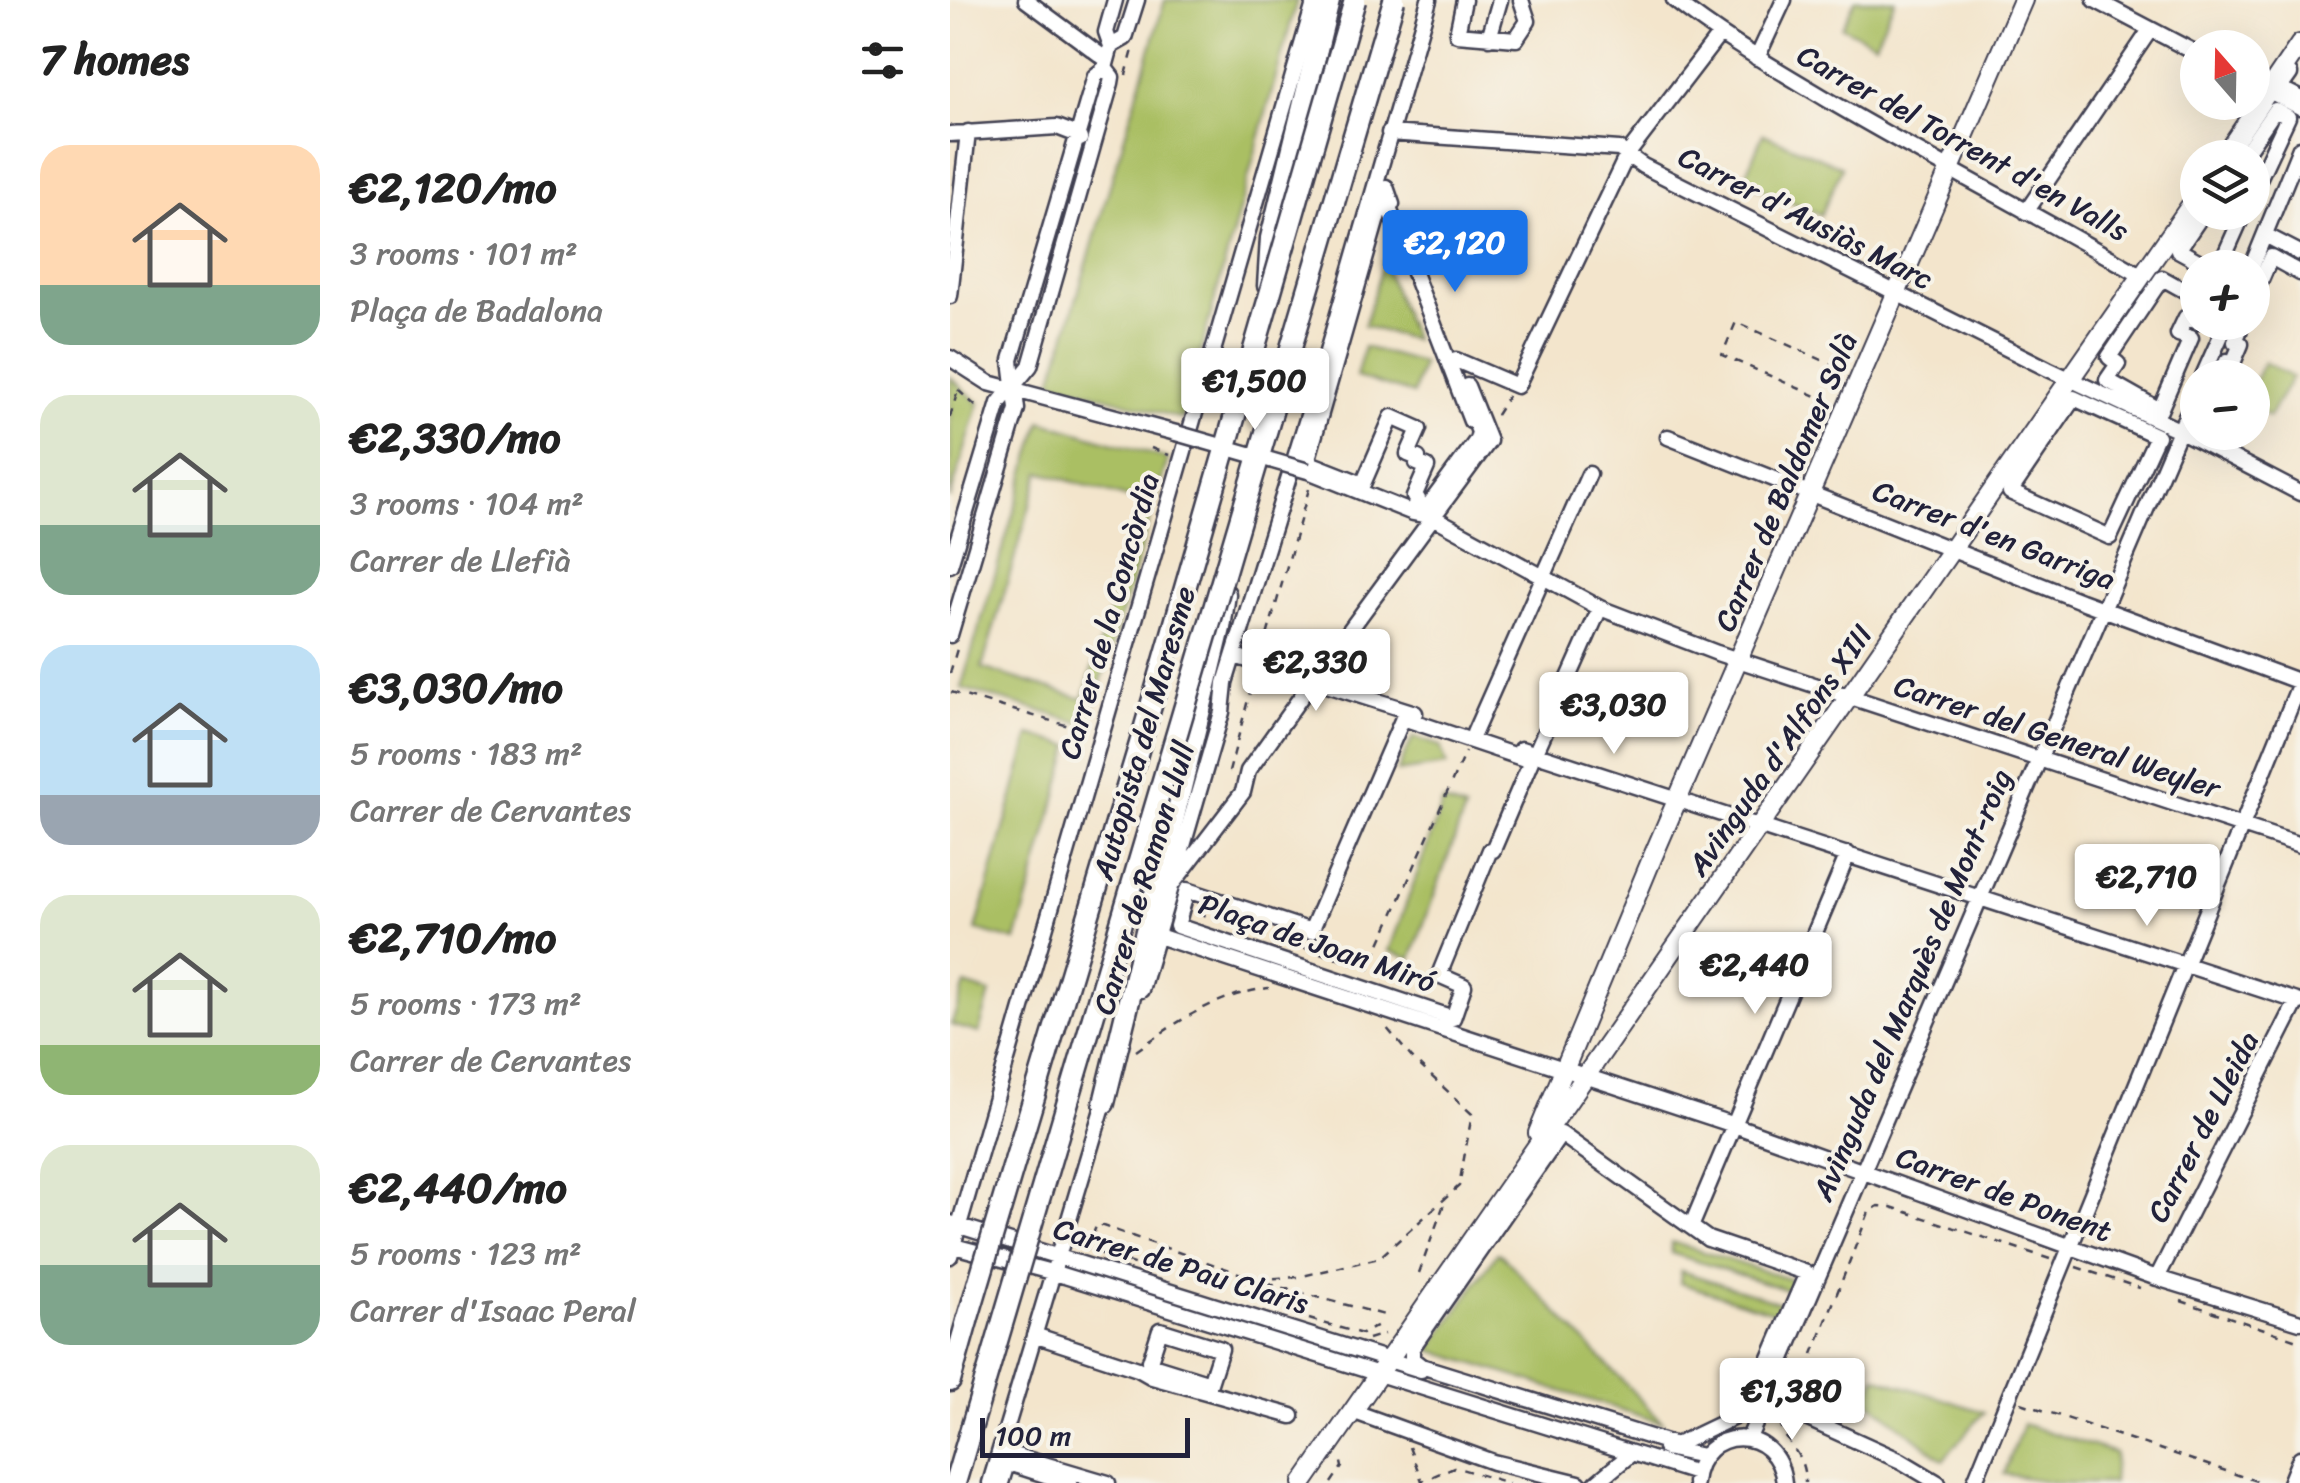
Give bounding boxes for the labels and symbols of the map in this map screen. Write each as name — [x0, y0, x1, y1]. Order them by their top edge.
street label: Carrer del Torrent d'en Valls — [1787, 29, 2139, 257]
north arrow — [2180, 30, 2270, 120]
street label: Carrer d'Ausiàs Marc — [1669, 130, 1943, 306]
pin: €2,120 — [1374, 210, 1536, 295]
street label: Carrer de Baldomer Solà — [1698, 324, 1874, 640]
pin: €1,500 — [1174, 348, 1336, 433]
street label: Carrer d'en Garriga — [1865, 464, 2123, 606]
street label: Carrer de la Concòrdia — [1042, 467, 1176, 765]
street label: Autopista del Maresme — [1076, 580, 1212, 887]
street label: Avinguda d'Alfons XIII — [1672, 612, 1888, 888]
pin: €2,330 — [1235, 629, 1397, 714]
street label: Carrer del General Weyler — [1887, 659, 2229, 816]
pin: €3,030 — [1533, 672, 1695, 757]
street label: Carrer de Ramon Llull — [1077, 734, 1211, 1021]
street label: Avinguda del Marquès de Mont-roig — [1796, 760, 2028, 1211]
pin: €2,710 — [2066, 844, 2228, 929]
street label: Plaça de Joan Miró — [1191, 877, 1444, 1009]
pin: €2,440 — [1674, 932, 1836, 1017]
street label: Carrer de Lleida — [2132, 1022, 2274, 1232]
street label: Carrer de Ponent — [1888, 1130, 2120, 1258]
street label: Carrer de Pau Claris — [1047, 1202, 1316, 1331]
pin: €1,380 — [1711, 1358, 1873, 1443]
scale bar — [980, 1413, 1190, 1458]

